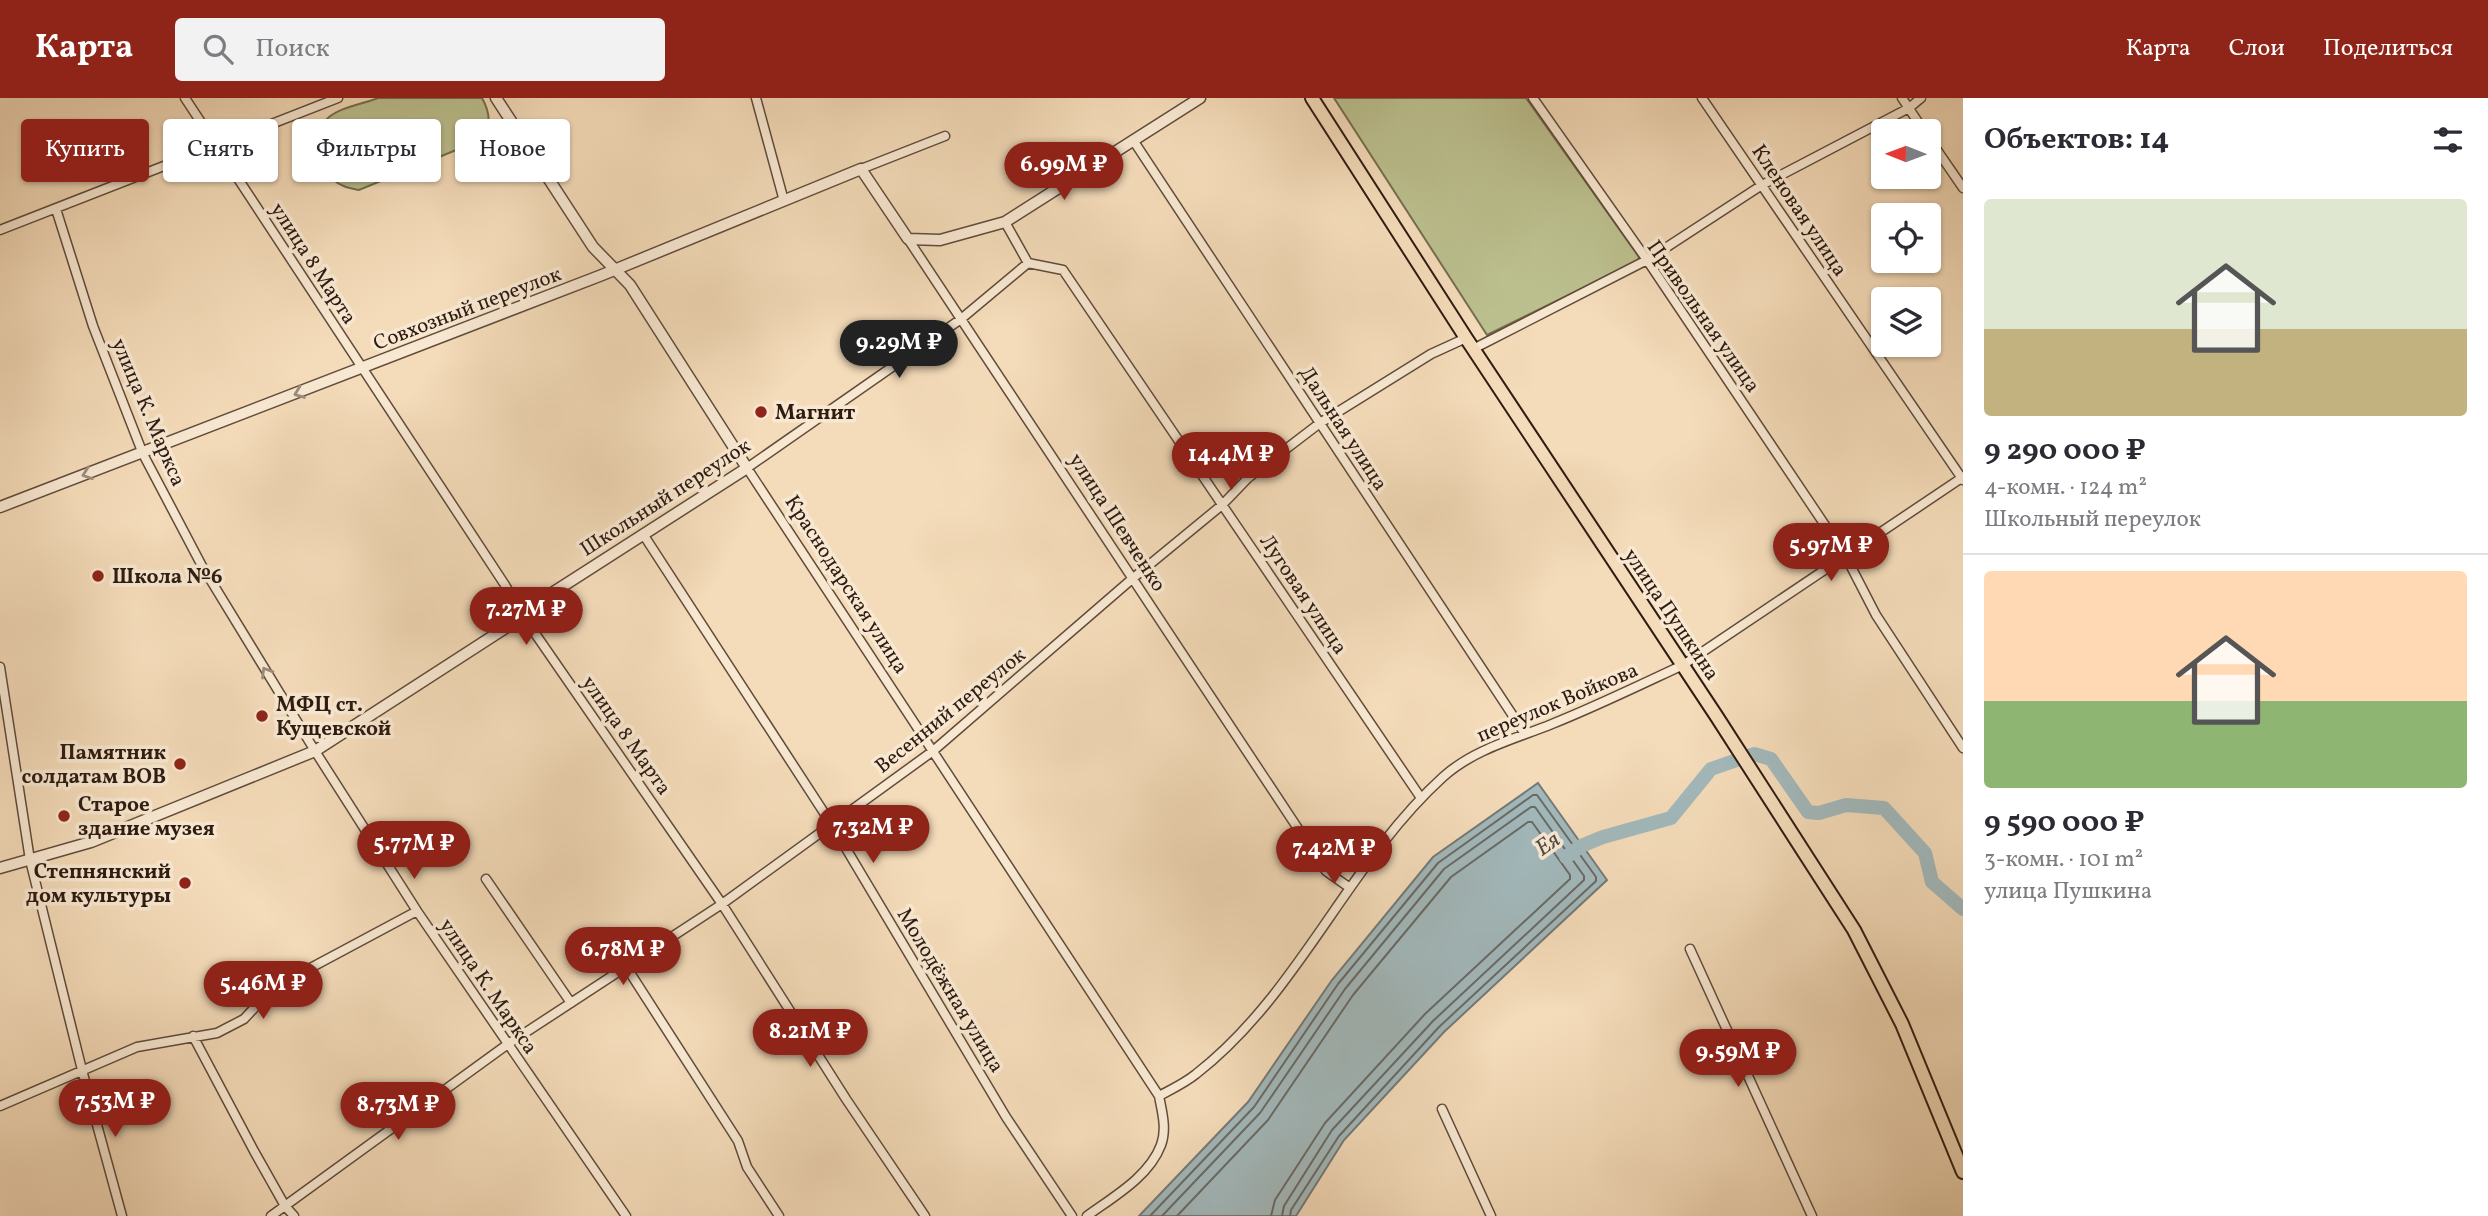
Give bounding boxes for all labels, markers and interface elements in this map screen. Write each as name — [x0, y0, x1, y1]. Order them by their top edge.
search box — [175, 18, 665, 81]
text: Карта — [35, 26, 133, 72]
icon: search — [199, 30, 237, 68]
text: Поиск — [255, 31, 330, 67]
text: Карта — [2126, 32, 2191, 66]
text: Слои — [2229, 32, 2285, 66]
text: Поделиться — [2323, 32, 2453, 66]
chip: Купить — [21, 119, 149, 182]
chip: Снять — [163, 119, 278, 182]
chip: Фильтры — [292, 119, 441, 182]
chip: Новое — [455, 119, 570, 182]
north arrow — [1871, 119, 1941, 189]
map controls — [1871, 119, 1941, 357]
text: Объектов: 14 — [1984, 119, 2169, 161]
icon: filters — [2429, 121, 2467, 159]
street label: Кленовая улица — [1744, 139, 1854, 283]
pin: 6.99M ₽ — [999, 142, 1129, 202]
text: 6.99M ₽ — [1020, 149, 1108, 181]
street label: улица 8 Марта — [263, 197, 363, 330]
button: locate — [1871, 203, 1941, 273]
street label: Привольная улица — [1639, 235, 1766, 399]
icon: home — [2163, 245, 2289, 371]
street label: Совхозный переулок — [369, 260, 566, 359]
button: layers — [1871, 287, 1941, 357]
pin: 9.29M ₽ — [834, 320, 964, 380]
text: 9.29M ₽ — [856, 327, 942, 359]
street label: улица К. Маркса — [103, 334, 192, 491]
street label: Дальная улица — [1291, 361, 1394, 497]
one-way arrow — [294, 385, 306, 399]
place label: Магнит — [775, 399, 856, 428]
marker: Магнит — [753, 404, 769, 420]
text: 9 290 000 ₽ — [1984, 430, 2146, 472]
street label: Школьный переулок — [575, 432, 757, 564]
pin: 14.4M ₽ — [1166, 432, 1296, 492]
text: 14.4M ₽ — [1188, 439, 1274, 471]
street label: улица Шевченко — [1061, 448, 1172, 598]
one-way arrow — [81, 466, 93, 480]
text: 4-комн. · 124 m² — [1984, 472, 2147, 504]
street label: Краснодарская улица — [777, 490, 915, 680]
text: Школьный переулок — [1984, 504, 2201, 536]
pin: 5.97M ₽ — [1766, 524, 1896, 583]
street label: Луговая улица — [1252, 529, 1354, 661]
text: 5.97M ₽ — [1789, 530, 1873, 562]
street label: улица Пушкина — [1616, 543, 1726, 687]
place label: Школа №6 — [112, 563, 223, 592]
marker: Школа №6 — [90, 568, 106, 584]
pin: 7.27M ₽ — [461, 588, 591, 647]
text: 7.27M ₽ — [486, 594, 566, 626]
icon: home — [2163, 617, 2289, 743]
street label: Весенний переулок — [869, 641, 1032, 781]
street label: переулок Войкова — [1472, 656, 1643, 751]
one-way arrow — [262, 666, 275, 679]
street label: улица 8 Марта — [574, 670, 678, 801]
place label: МФЦ ст. Кущевской — [276, 691, 391, 744]
marker: МФЦ ст. Кущевской — [254, 708, 270, 724]
place label: Памятник солдатам ВОВ — [22, 739, 166, 792]
marker: Памятник солдатам ВОВ — [172, 756, 188, 772]
place label: Старое здание музея — [78, 791, 215, 844]
text: 9 590 000 ₽ — [1984, 802, 2145, 844]
pin: 7.32M ₽ — [808, 806, 938, 865]
marker: Старое здание музея — [56, 808, 72, 824]
text: 7.32M ₽ — [832, 812, 914, 844]
pin: 5.77M ₽ — [349, 822, 479, 881]
water label: Ея — [1529, 825, 1567, 865]
pin: 7.42M ₽ — [1269, 826, 1399, 886]
text: 5.77M ₽ — [373, 828, 455, 860]
text: 7.42M ₽ — [1292, 833, 1376, 865]
text: 3-комн. · 101 m² — [1984, 844, 2143, 876]
place label: Степнянский дом культуры — [26, 858, 171, 911]
marker: Степнянский дом культуры — [177, 875, 193, 891]
text: улица Пушкина — [1984, 876, 2152, 908]
street label: Молодёжная улица — [889, 903, 1010, 1079]
street label: улица К. Маркса — [432, 913, 544, 1061]
pin: 6.78M ₽ — [558, 928, 688, 987]
text: 6.78M ₽ — [581, 934, 665, 966]
pin: 5.46M ₽ — [198, 962, 328, 1021]
text: 5.46M ₽ — [220, 968, 306, 1000]
pin: 8.21M ₽ — [745, 1010, 875, 1069]
text: 8.21M ₽ — [769, 1016, 851, 1048]
pin: 9.59M ₽ — [1673, 1030, 1803, 1089]
text: 9.59M ₽ — [1695, 1036, 1781, 1068]
pin: 7.53M ₽ — [50, 1080, 180, 1139]
pin: 8.73M ₽ — [333, 1082, 463, 1142]
text: 7.53M ₽ — [75, 1086, 155, 1118]
text: 8.73M ₽ — [357, 1089, 440, 1121]

